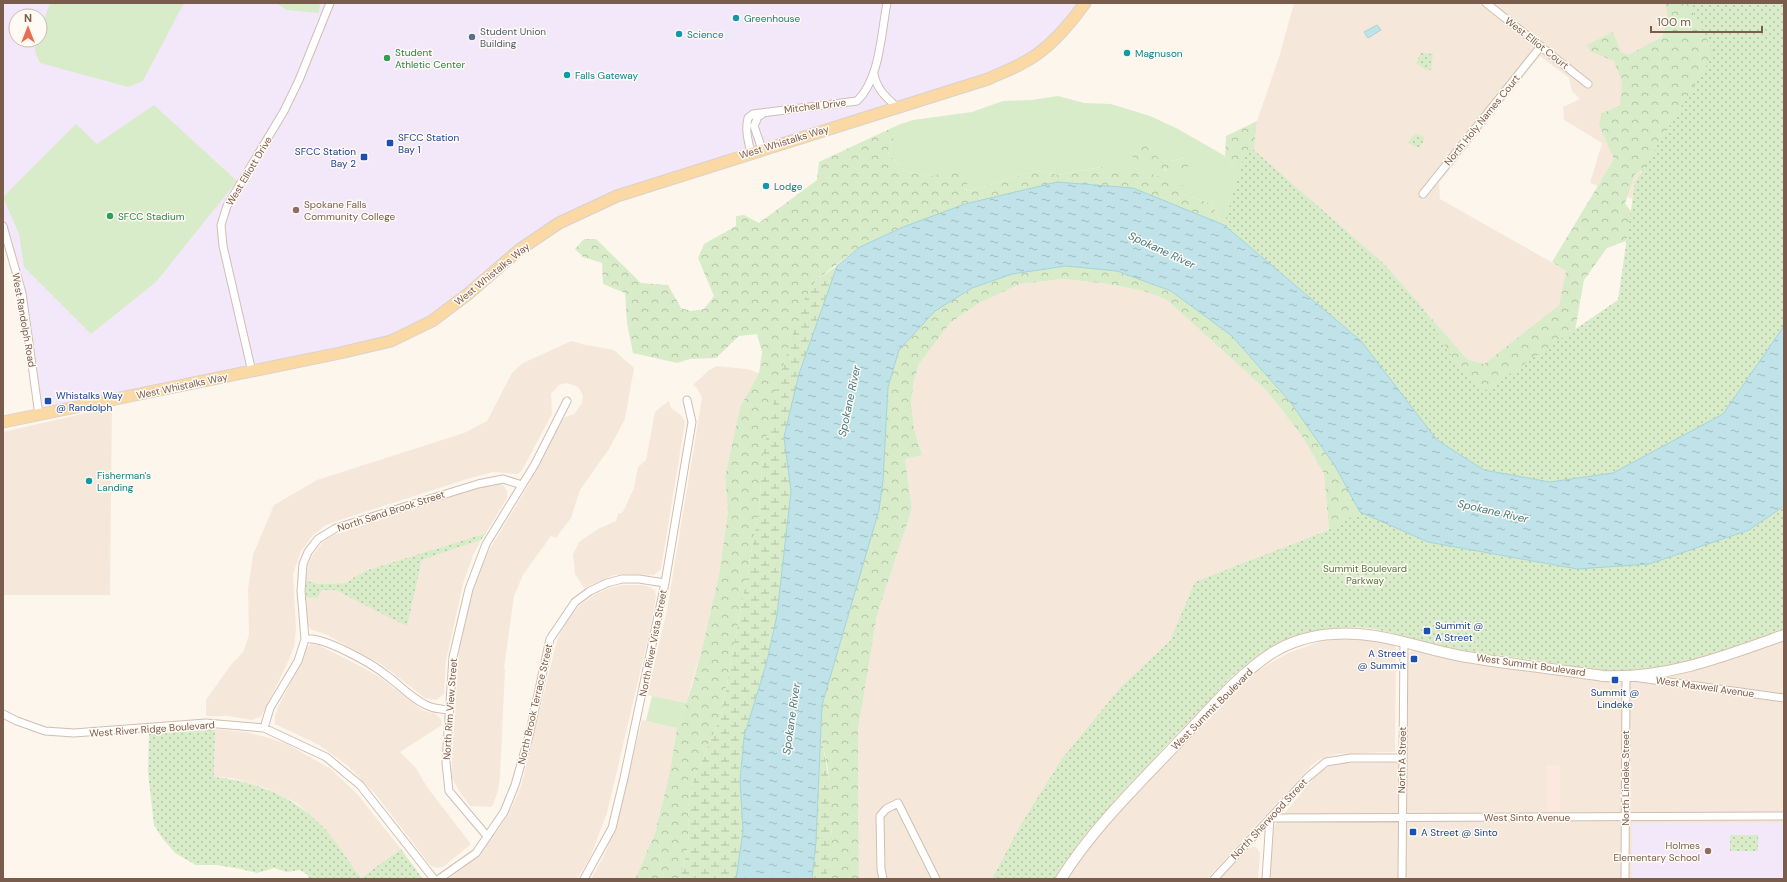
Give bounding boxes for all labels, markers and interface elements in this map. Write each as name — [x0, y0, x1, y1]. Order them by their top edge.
north arrow — [8, 8, 48, 48]
scale bar — [1651, 8, 1762, 34]
text: N — [24, 11, 32, 25]
place label: Greenhouse — [744, 12, 801, 25]
marker: Greenhouse — [731, 13, 741, 23]
street label: West Elliot Court — [1502, 14, 1572, 72]
text: 100 m — [1657, 14, 1691, 30]
place label: Student Union Building — [480, 25, 546, 50]
place label: Science — [687, 28, 724, 41]
marker: Science — [674, 29, 684, 39]
marker: Student Union Building — [467, 32, 477, 42]
place label: Student Athletic Center — [395, 46, 465, 71]
place label: Magnuson — [1135, 47, 1183, 60]
marker: Magnuson — [1122, 48, 1132, 58]
marker: Student Athletic Center — [382, 53, 392, 63]
place label: Falls Gateway — [575, 69, 638, 82]
marker: Falls Gateway — [562, 70, 572, 80]
street label: North Holy Names Court — [1441, 72, 1523, 168]
street label: Mitchell Drive — [783, 96, 847, 116]
street label: West Whistalks Way — [738, 122, 831, 162]
place label: SFCC Station Bay 1 — [398, 131, 459, 156]
street label: West Elliott Drive — [223, 134, 275, 208]
marker: SFCC Station Bay 1 — [385, 138, 395, 148]
place label: SFCC Station Bay 2 — [295, 145, 356, 170]
marker: SFCC Station Bay 2 — [359, 152, 369, 162]
place label: Lodge — [774, 180, 803, 193]
marker: Lodge — [761, 181, 771, 191]
place label: Spokane Falls Community College — [304, 198, 396, 223]
marker: Spokane Falls Community College — [291, 205, 301, 215]
place label: SFCC Stadium — [118, 210, 185, 223]
marker: SFCC Stadium — [105, 211, 115, 221]
water label: Spokane River — [1126, 228, 1199, 272]
street label: West Whistalks Way — [452, 239, 533, 308]
street label: West Randolph Road — [9, 272, 39, 368]
water label: Spokane River — [835, 363, 864, 438]
street label: West Whistalks Way — [135, 370, 229, 402]
place label: Whistalks Way @ Randolph — [56, 389, 123, 414]
marker: Whistalks Way @ Randolph — [43, 396, 53, 406]
place label: Fisherman's Landing — [97, 469, 151, 494]
marker: Fisherman's Landing — [84, 476, 94, 486]
street label: North Sand Brook Street — [336, 487, 446, 535]
water label: Spokane River — [1456, 496, 1531, 526]
park label: Summit Boulevard Parkway — [1323, 562, 1407, 587]
street label: North River Vista Street — [636, 588, 670, 698]
place label: Summit @ A Street — [1435, 619, 1483, 644]
marker: Summit @ A Street — [1422, 626, 1432, 636]
street label: North Brook Terrace Street — [515, 642, 555, 766]
place label: A Street @ Summit — [1358, 647, 1406, 672]
street label: West Summit Boulevard — [1476, 651, 1586, 679]
marker: A Street @ Summit — [1409, 654, 1419, 664]
street label: North Rim View Street — [440, 658, 460, 760]
street label: West Summit Boulevard — [1168, 665, 1256, 753]
street label: West Maxwell Avenue — [1655, 674, 1755, 700]
marker: Summit @ Lindeke — [1610, 675, 1620, 685]
water label: Spokane River — [779, 681, 803, 756]
place label: Summit @ Lindeke — [1591, 686, 1639, 711]
street label: West River Ridge Boulevard — [89, 718, 215, 740]
street label: North A Street — [1395, 727, 1409, 793]
street label: North Lindeke Street — [1619, 730, 1632, 826]
street label: North Sherwood Street — [1228, 776, 1310, 862]
street label: West Sinto Avenue — [1484, 811, 1571, 824]
place label: A Street @ Sinto — [1421, 826, 1498, 839]
marker: A Street @ Sinto — [1408, 827, 1418, 837]
place label: Holmes Elementary School — [1613, 839, 1700, 864]
marker: Holmes Elementary School — [1703, 846, 1713, 856]

